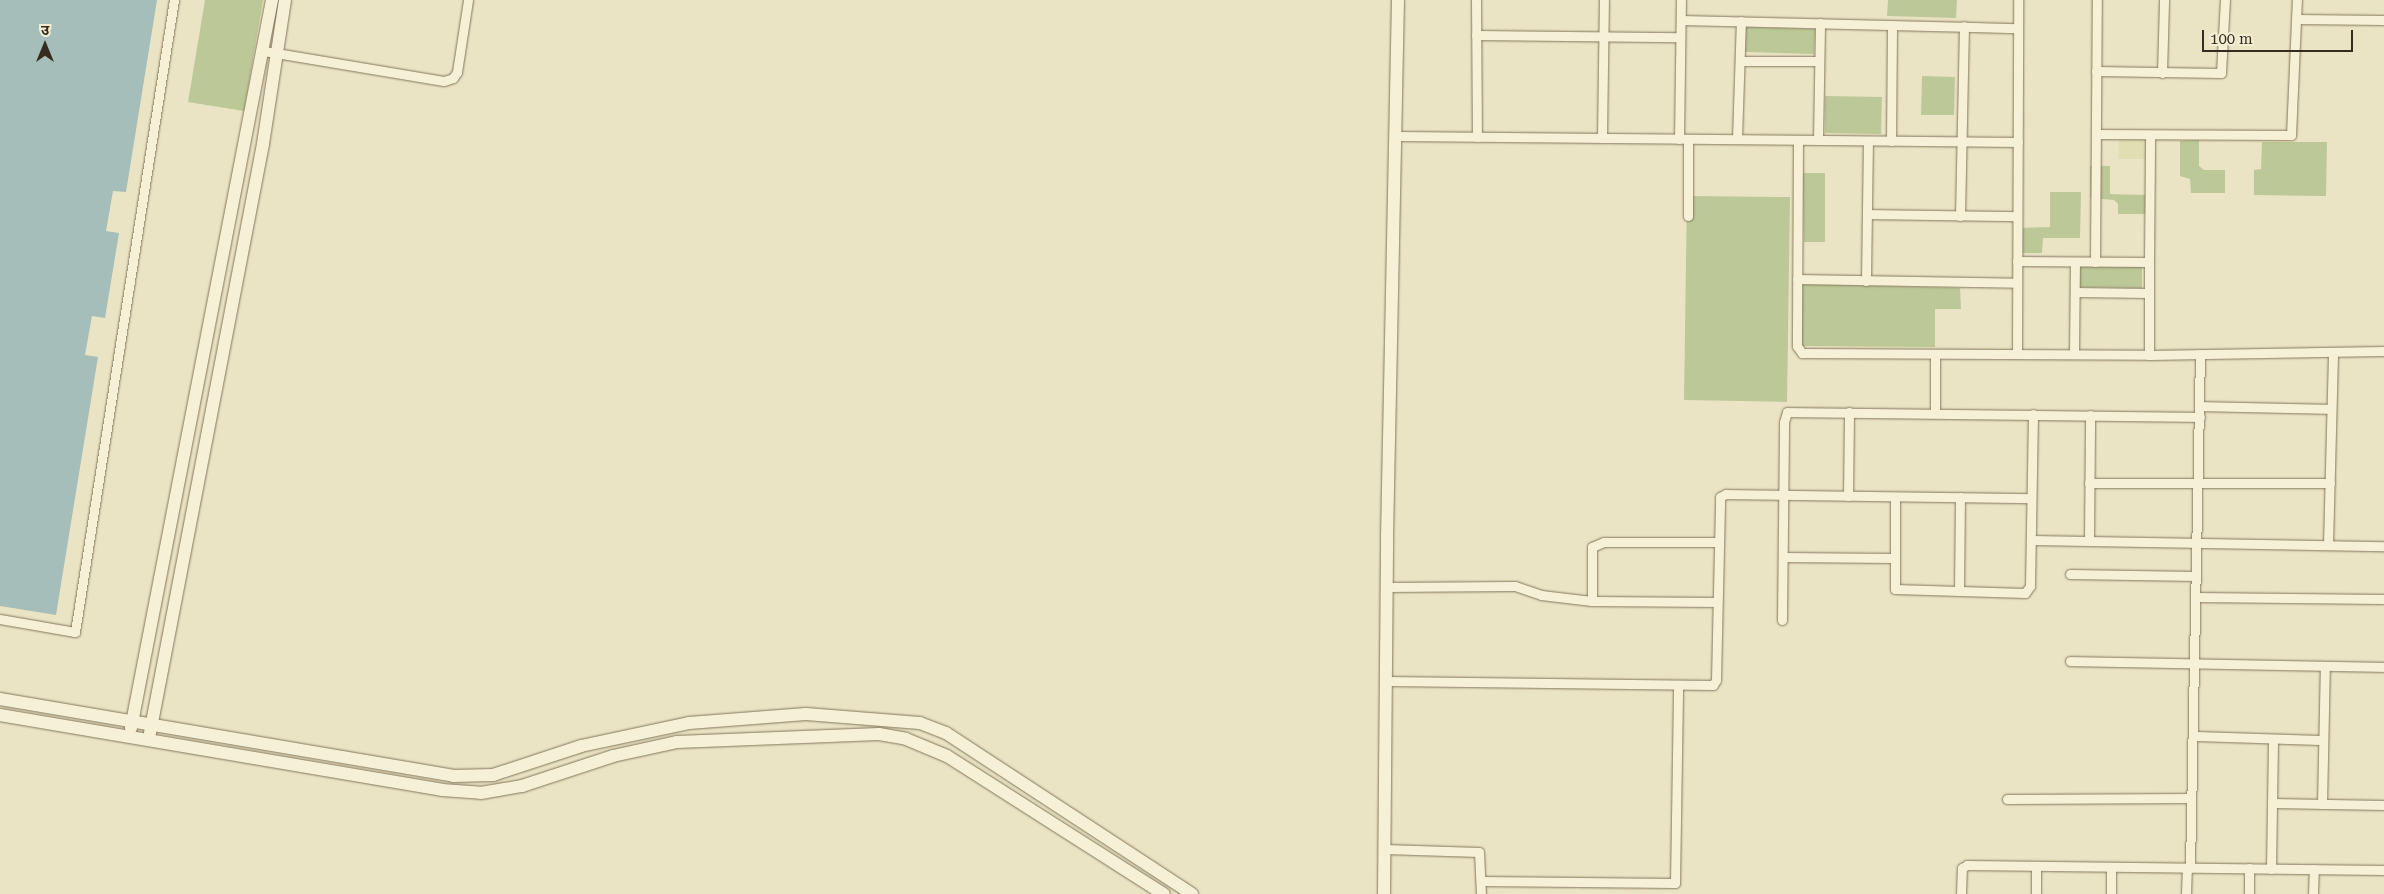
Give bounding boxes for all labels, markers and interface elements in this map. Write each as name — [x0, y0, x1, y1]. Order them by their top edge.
north arrow — [20, 20, 70, 70]
scale bar — [2204, 20, 2355, 52]
text: उ — [41, 22, 49, 38]
text: 100 m — [2210, 30, 2253, 48]

